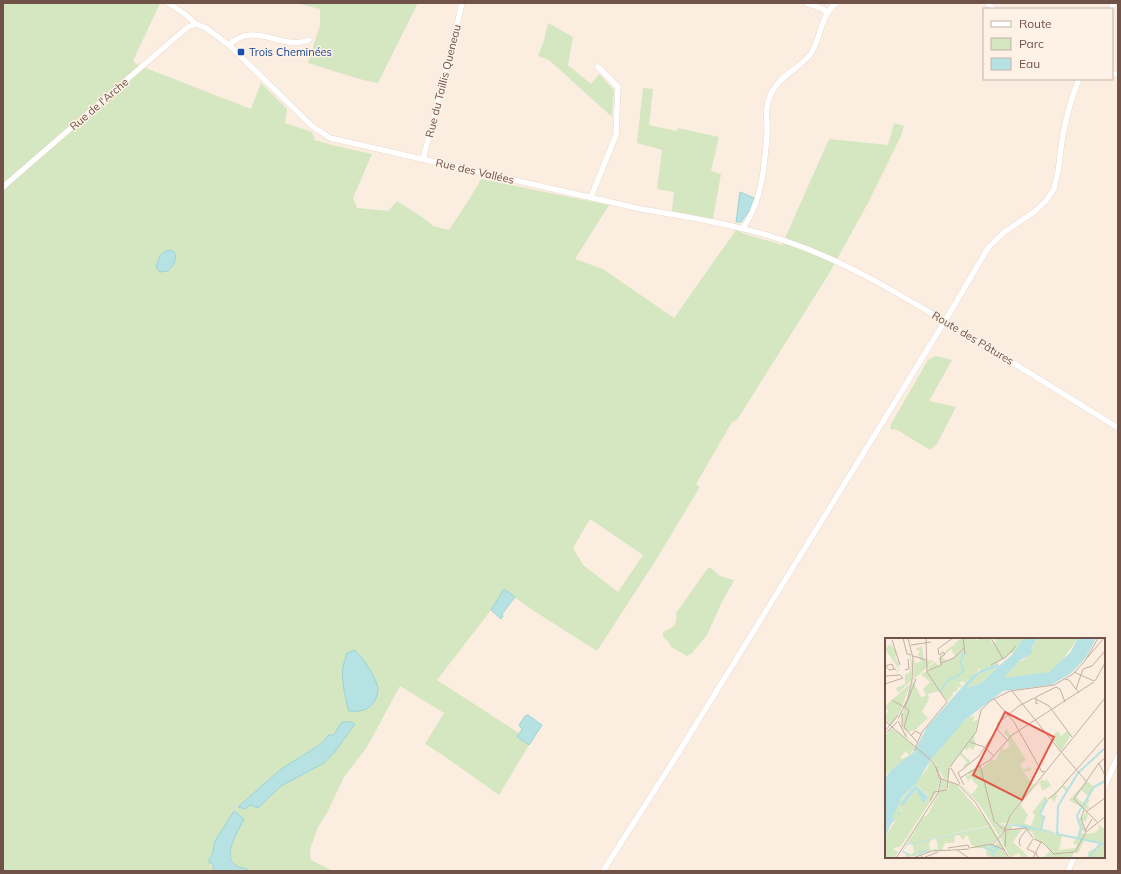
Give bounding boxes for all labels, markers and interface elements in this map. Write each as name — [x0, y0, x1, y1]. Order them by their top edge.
legend — [983, 8, 1113, 80]
text: Route — [1019, 16, 1052, 31]
street label: Rue du Taillis Queneau — [422, 23, 464, 139]
text: Parc — [1019, 36, 1044, 51]
place label: Trois Cheminées — [249, 45, 332, 59]
marker: Trois Cheminées — [236, 47, 246, 57]
text: Eau — [1019, 56, 1040, 71]
street label: Rue de l'Arche — [67, 75, 131, 133]
street label: Rue des Vallées — [434, 155, 516, 187]
street label: Route des Pâtures — [930, 308, 1016, 368]
inset map — [885, 638, 1105, 858]

